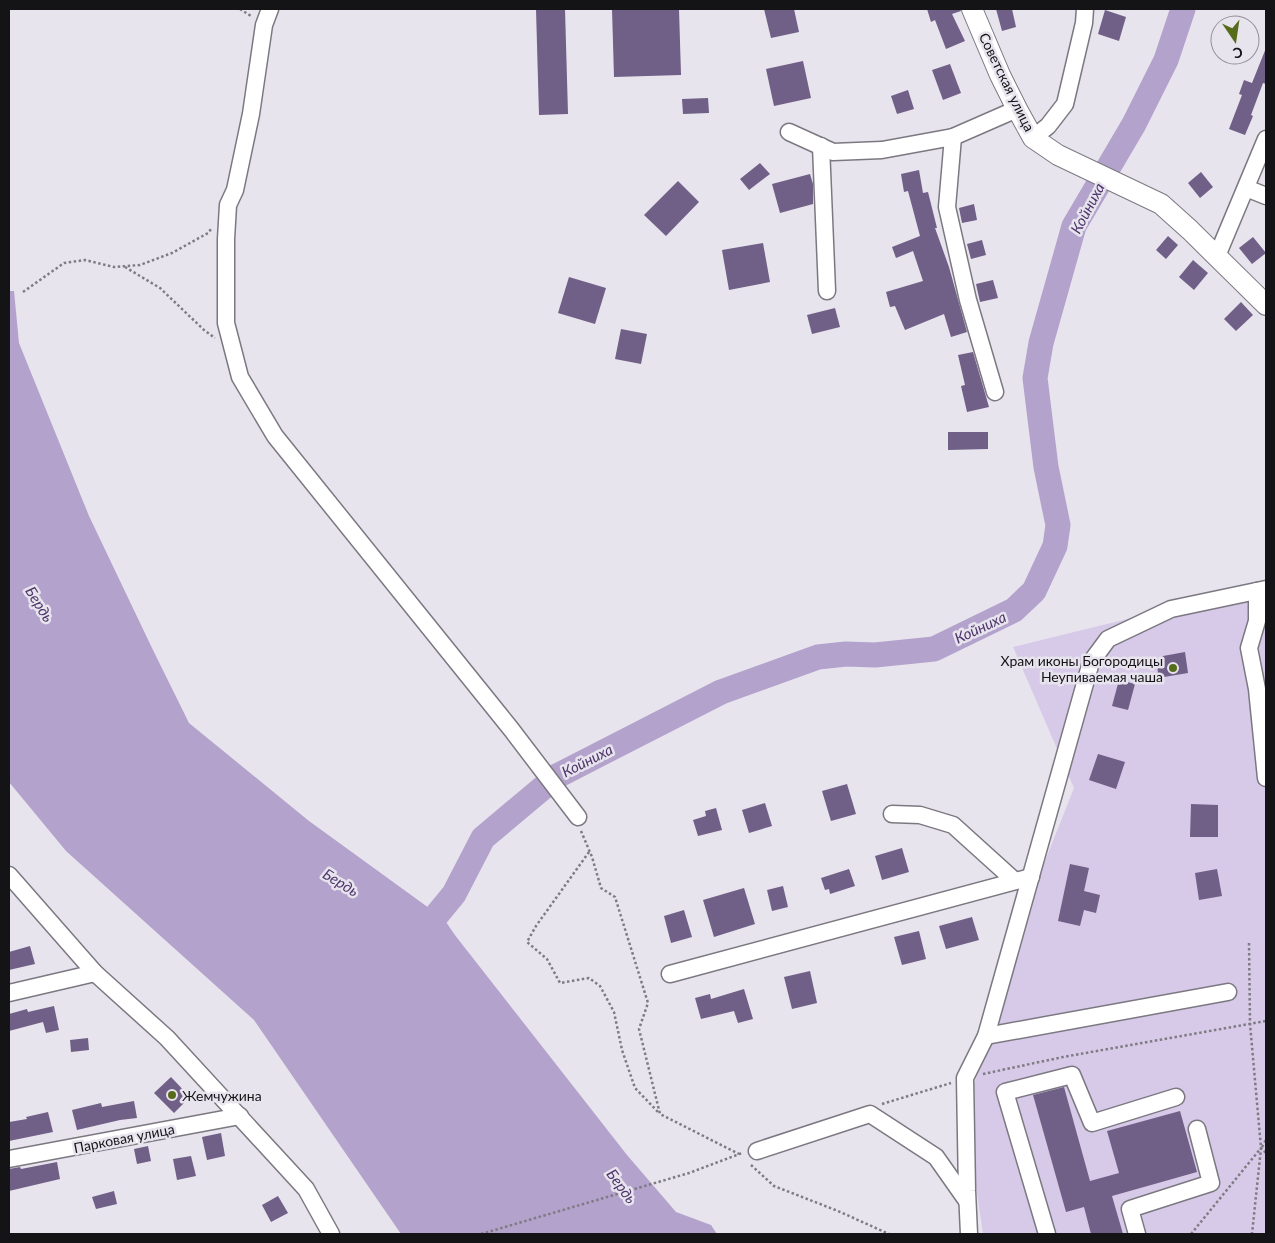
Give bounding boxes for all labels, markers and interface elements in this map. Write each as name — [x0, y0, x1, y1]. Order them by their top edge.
north arrow — [1210, 15, 1260, 65]
street label: Советская улица — [976, 30, 1038, 134]
text: С — [1231, 44, 1244, 63]
water label: Койниха — [1066, 179, 1108, 236]
water label: Бердь — [22, 583, 58, 625]
water label: Койниха — [951, 607, 1009, 647]
place label: Храм иконы Богородицы Неупиваемая чаша — [1001, 652, 1163, 685]
marker: Храм иконы Богородицы Неупиваемая чаша — [1167, 662, 1179, 674]
water label: Койниха — [559, 739, 616, 780]
water label: Бердь — [320, 864, 362, 900]
place label: Жемчужина — [182, 1087, 262, 1104]
marker: Жемчужина — [166, 1089, 178, 1101]
street label: Парковая улица — [72, 1120, 176, 1156]
water label: Бердь — [603, 1165, 641, 1207]

